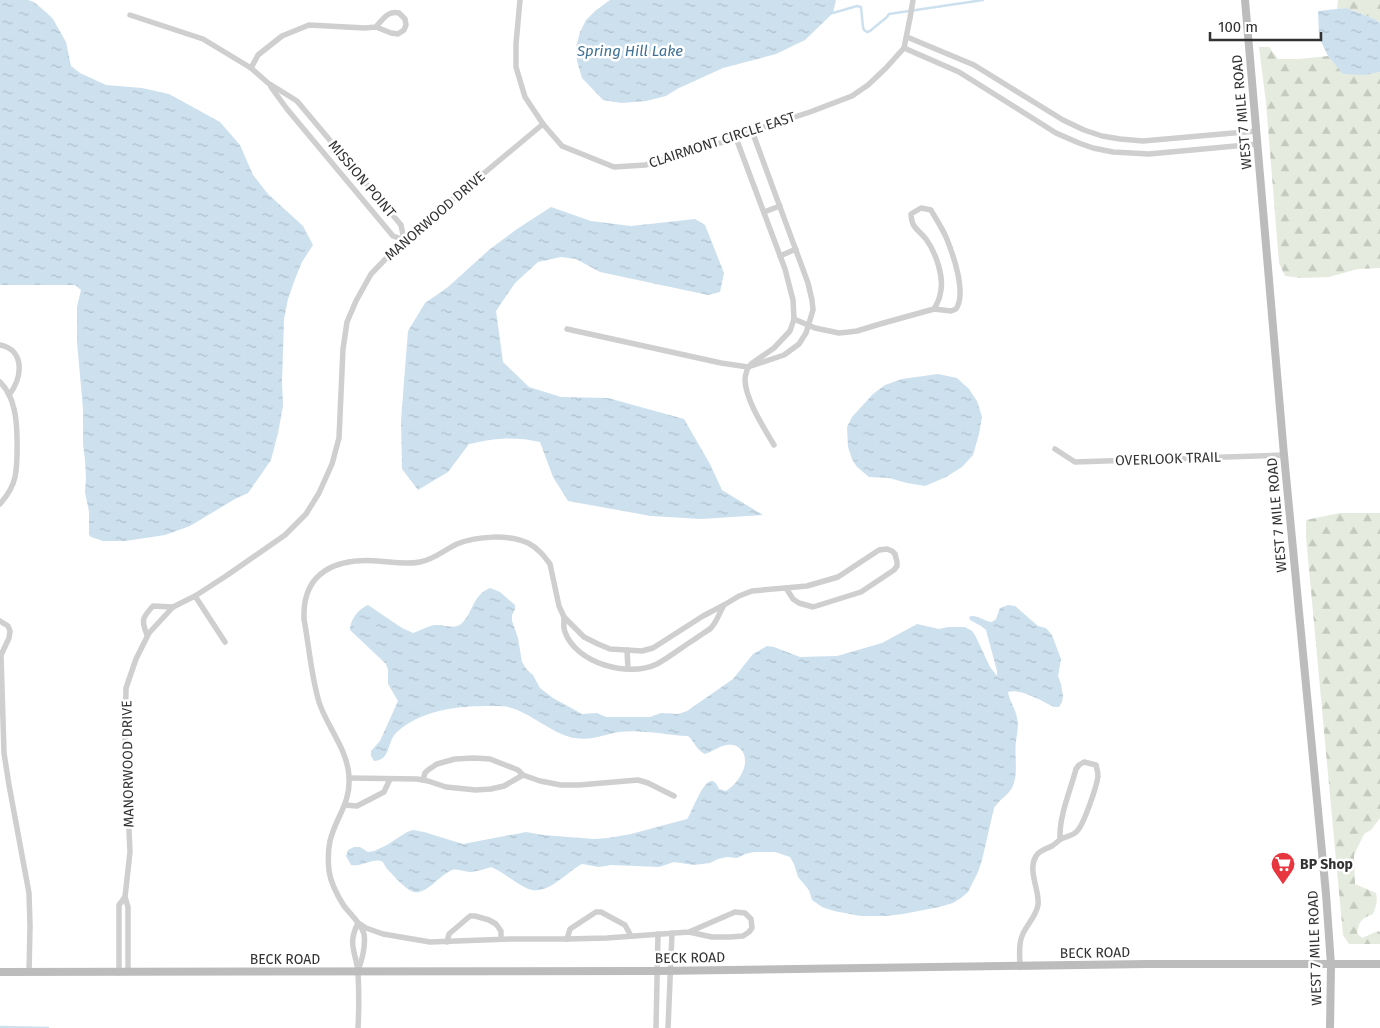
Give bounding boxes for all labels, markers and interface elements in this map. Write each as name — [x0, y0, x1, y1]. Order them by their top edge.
scale bar — [1210, 10, 1321, 42]
text: 100 m — [1218, 18, 1258, 36]
water label: Spring Hill Lake — [576, 42, 683, 60]
street label: WEST 7 MILE ROAD — [1229, 54, 1255, 170]
street label: CLAIRMONT CIRCLE EAST — [647, 108, 798, 172]
street label: MISSION POINT — [325, 137, 400, 222]
street label: MANORWOOD DRIVE — [381, 168, 489, 264]
street label: OVERLOOK TRAIL — [1115, 449, 1221, 469]
street label: WEST 7 MILE ROAD — [1264, 457, 1290, 573]
street label: MANORWOOD DRIVE — [118, 700, 138, 828]
supermarket icon: BP Shop — [1270, 851, 1296, 885]
place label: BP Shop — [1300, 856, 1353, 873]
street label: WEST 7 MILE ROAD — [1304, 890, 1326, 1006]
street label: BECK ROAD — [1060, 944, 1130, 962]
street label: BECK ROAD — [655, 949, 725, 967]
street label: BECK ROAD — [250, 951, 320, 968]

